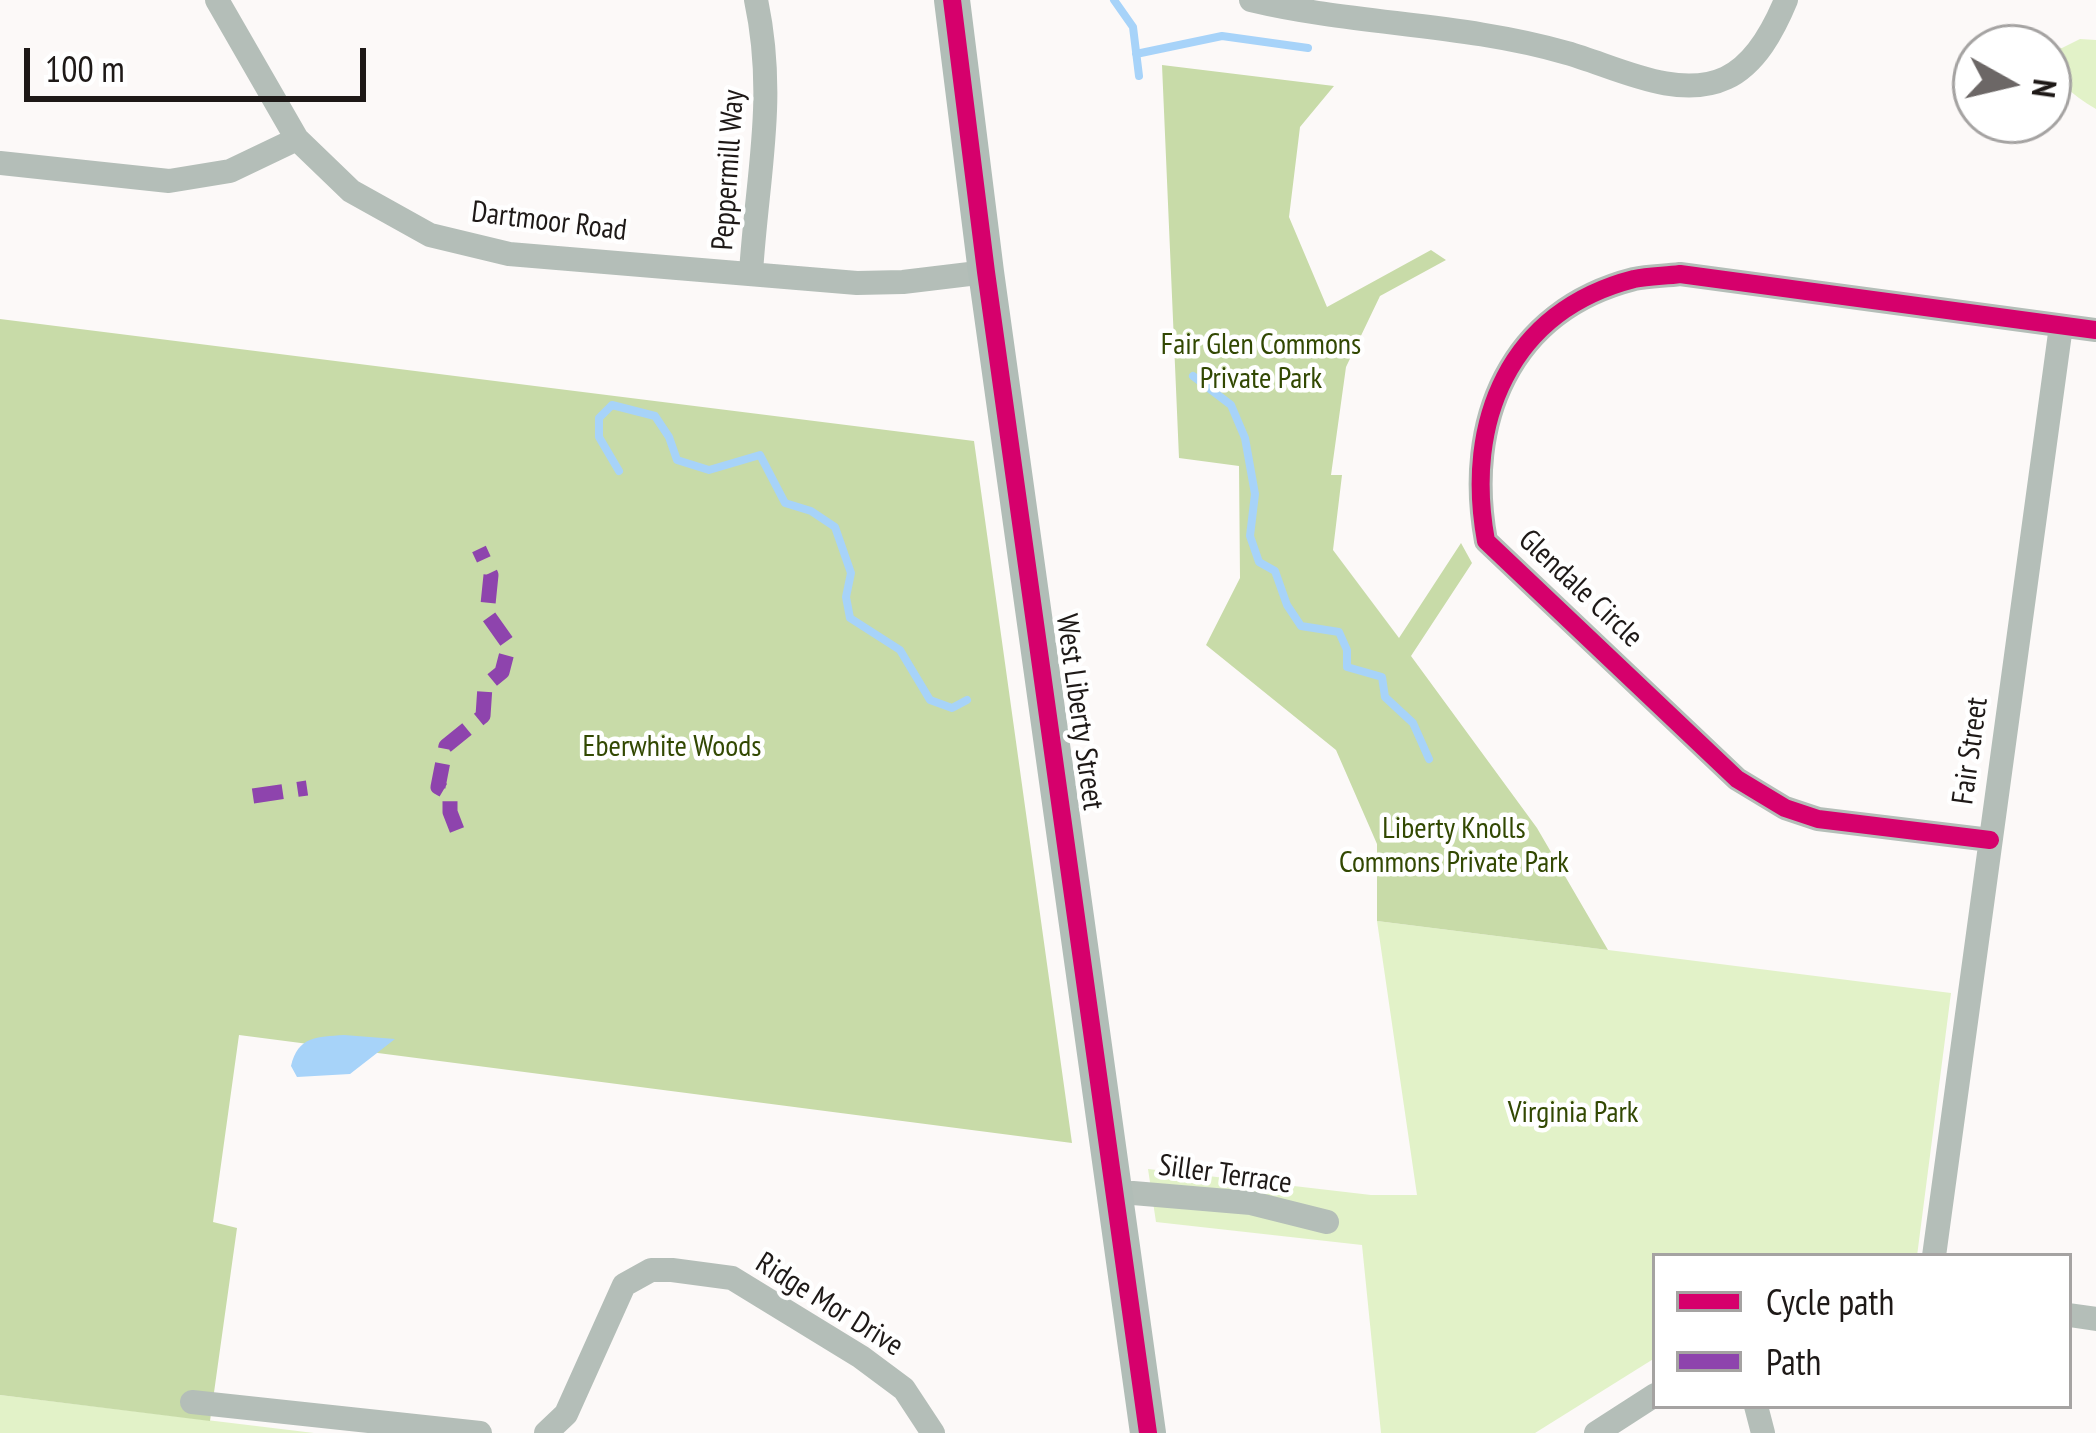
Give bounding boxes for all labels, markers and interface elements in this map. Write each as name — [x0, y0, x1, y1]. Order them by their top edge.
scale bar — [30, 24, 372, 98]
north arrow — [1952, 24, 2072, 144]
text: 100 m — [45, 45, 125, 92]
text: N — [2023, 77, 2068, 100]
street label: Peppermill Way — [705, 89, 753, 251]
street label: Dartmoor Road — [469, 195, 629, 249]
park label: Fair Glen Commons Private Park — [1161, 327, 1361, 398]
street label: Glendale Circle — [1510, 522, 1650, 656]
street label: West Liberty Street — [1047, 612, 1111, 812]
street label: Fair Street — [1946, 695, 1996, 807]
park label: Eberwhite Woods — [583, 729, 761, 765]
park label: Liberty Knolls Commons Private Park — [1339, 811, 1569, 882]
park label: Virginia Park — [1508, 1095, 1638, 1131]
street label: Siller Terrace — [1156, 1148, 1294, 1202]
street label: Ridge Mor Drive — [749, 1246, 909, 1364]
legend — [1652, 1253, 2072, 1409]
text: Cycle path — [1766, 1278, 1894, 1325]
text: Path — [1766, 1338, 1821, 1385]

